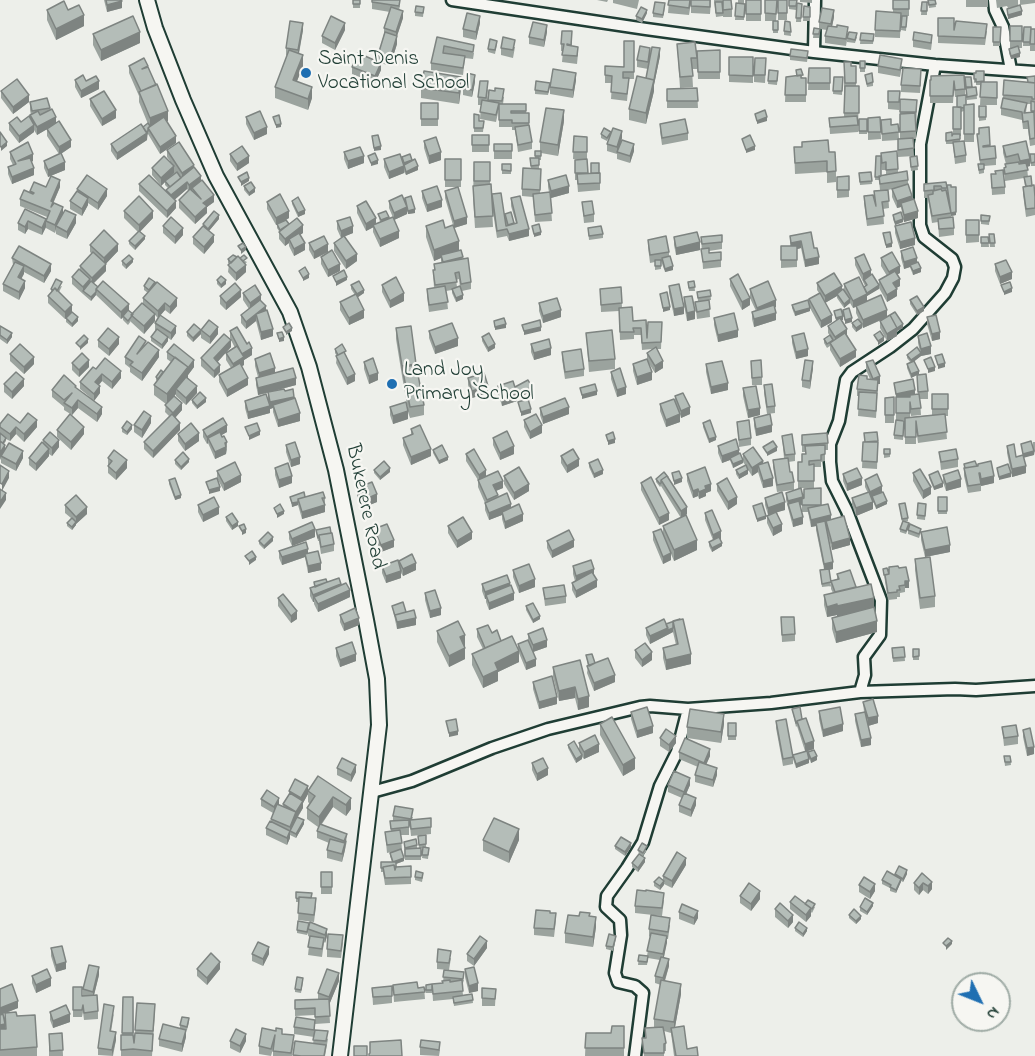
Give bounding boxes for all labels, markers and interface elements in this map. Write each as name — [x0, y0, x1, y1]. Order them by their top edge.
place label: Saint Denis Vocational School — [318, 48, 469, 98]
marker: Saint Denis Vocational School — [299, 66, 313, 80]
place label: Land Joy Primary School — [404, 359, 534, 409]
marker: Land Joy Primary School — [385, 377, 399, 391]
street label: Bukerere Road — [338, 442, 390, 572]
north arrow — [951, 972, 1011, 1032]
text: N — [980, 1001, 1005, 1025]

